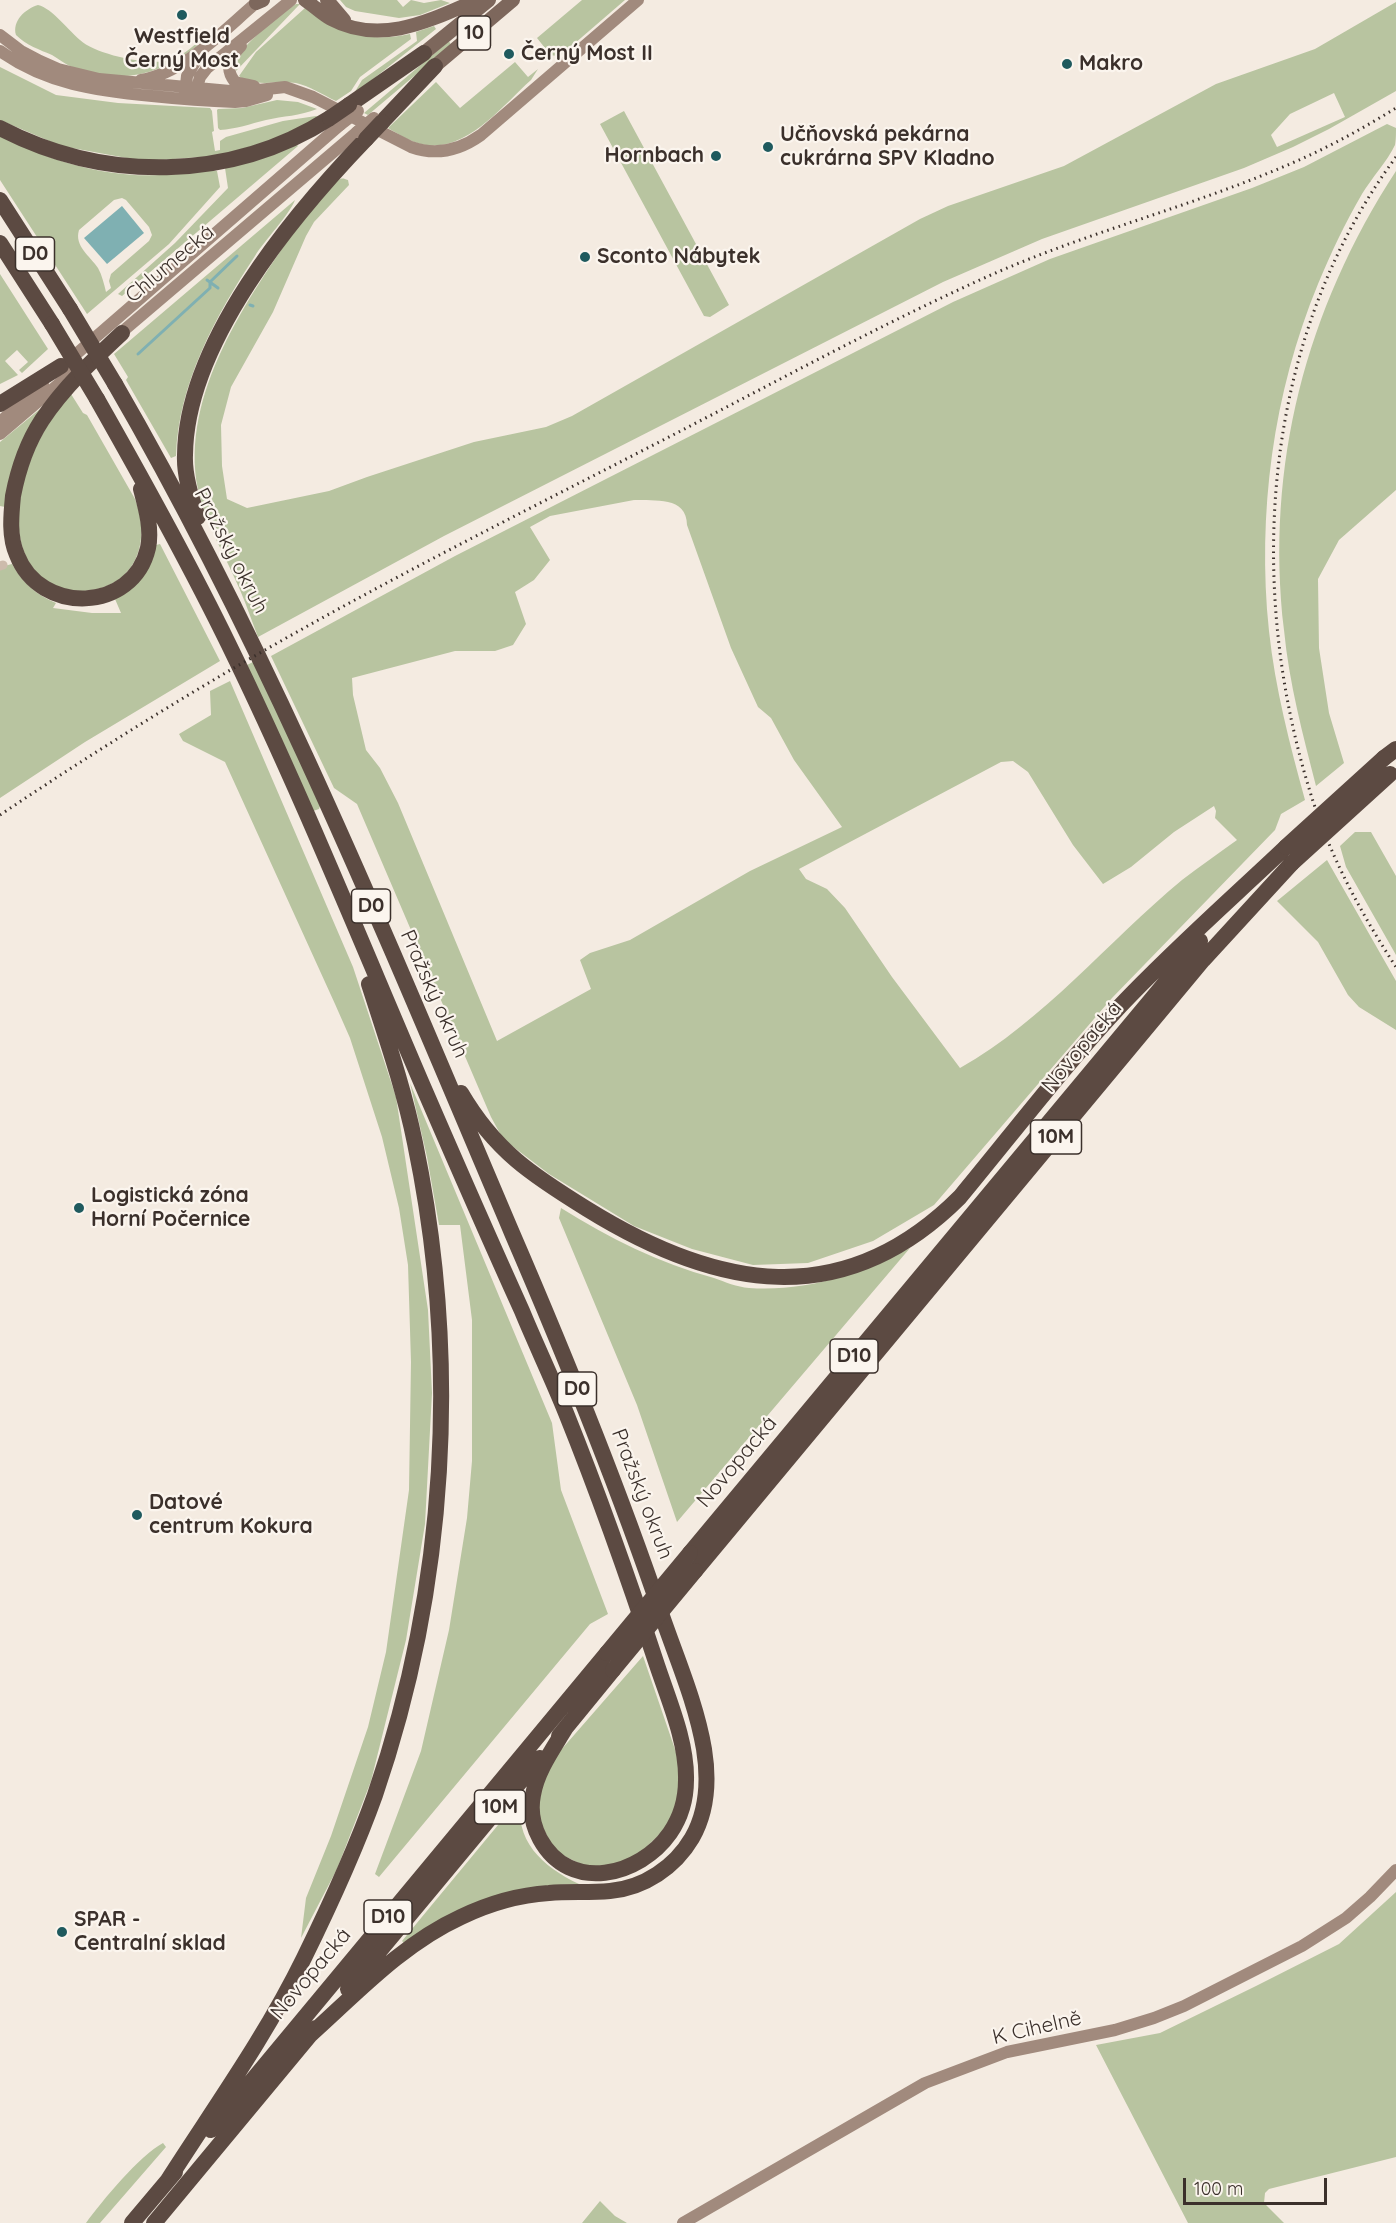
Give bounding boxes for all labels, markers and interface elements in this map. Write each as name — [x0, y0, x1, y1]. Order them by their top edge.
marker: Westfield Černý Most — [175, 8, 189, 22]
road number: 10 — [458, 16, 490, 50]
place label: Westfield Černý Most — [125, 24, 239, 74]
place label: Černý Most II — [521, 41, 653, 67]
marker: Černý Most II — [502, 47, 516, 61]
place label: Makro — [1079, 51, 1143, 77]
marker: Makro — [1060, 57, 1074, 71]
place label: Učňovská pekárna cukrárna SPV Kladno — [780, 122, 995, 172]
marker: Učňovská pekárna cukrárna SPV Kladno — [761, 140, 775, 154]
place label: Hornbach — [605, 143, 704, 169]
marker: Hornbach — [709, 149, 723, 163]
street label: Chlumecká — [121, 220, 219, 308]
road number: D0 — [15, 237, 54, 271]
place label: Sconto Nábytek — [597, 244, 761, 270]
marker: Sconto Nábytek — [578, 250, 592, 264]
street label: Pražský okruh — [189, 484, 273, 618]
road number: D0 — [352, 889, 391, 923]
street label: Pražský okruh — [394, 926, 474, 1062]
street label: Novopacká — [1036, 996, 1128, 1098]
road number: 10M — [1030, 1120, 1082, 1154]
place label: Logistická zóna Horní Počernice — [91, 1183, 250, 1233]
marker: Logistická zóna Horní Počernice — [72, 1201, 86, 1215]
road number: D10 — [830, 1339, 878, 1373]
road number: D0 — [558, 1372, 596, 1406]
street label: Novopacká — [691, 1411, 783, 1513]
street label: Pražský okruh — [606, 1425, 678, 1563]
place label: Datové centrum Kokura — [149, 1490, 313, 1540]
marker: Datové centrum Kokura — [130, 1508, 144, 1522]
road number: 10M — [474, 1790, 526, 1824]
road number: D10 — [364, 1900, 412, 1934]
place label: SPAR - Centralní sklad — [74, 1907, 226, 1957]
street label: Novopacká — [265, 1923, 357, 2025]
marker: SPAR - Centralní sklad — [55, 1925, 69, 1939]
street label: K Cihelně — [990, 2006, 1084, 2050]
scale bar — [1186, 2166, 1330, 2204]
text: 100 m — [1194, 2177, 1243, 2200]

